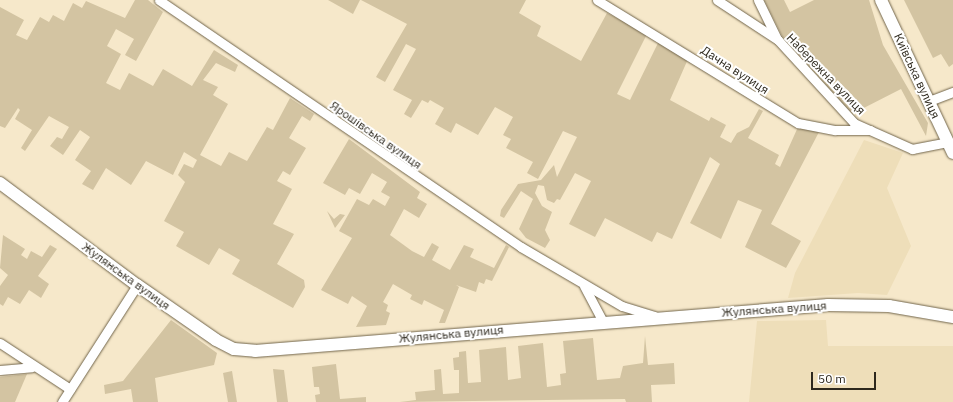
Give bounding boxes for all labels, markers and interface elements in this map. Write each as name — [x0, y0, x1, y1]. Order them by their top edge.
street label: Набережна вулиця — [784, 30, 868, 118]
street label: Київська вулиця — [891, 31, 943, 121]
street label: Дачна вулиця — [699, 43, 771, 97]
street label: Ярошівська вулиця — [327, 98, 425, 172]
street label: Жулянська вулиця — [79, 239, 173, 313]
street label: Жулянська вулиця — [721, 298, 827, 320]
street label: Жулянська вулиця — [398, 322, 504, 346]
scale bar — [813, 364, 878, 390]
text: 50 m — [818, 371, 846, 386]

